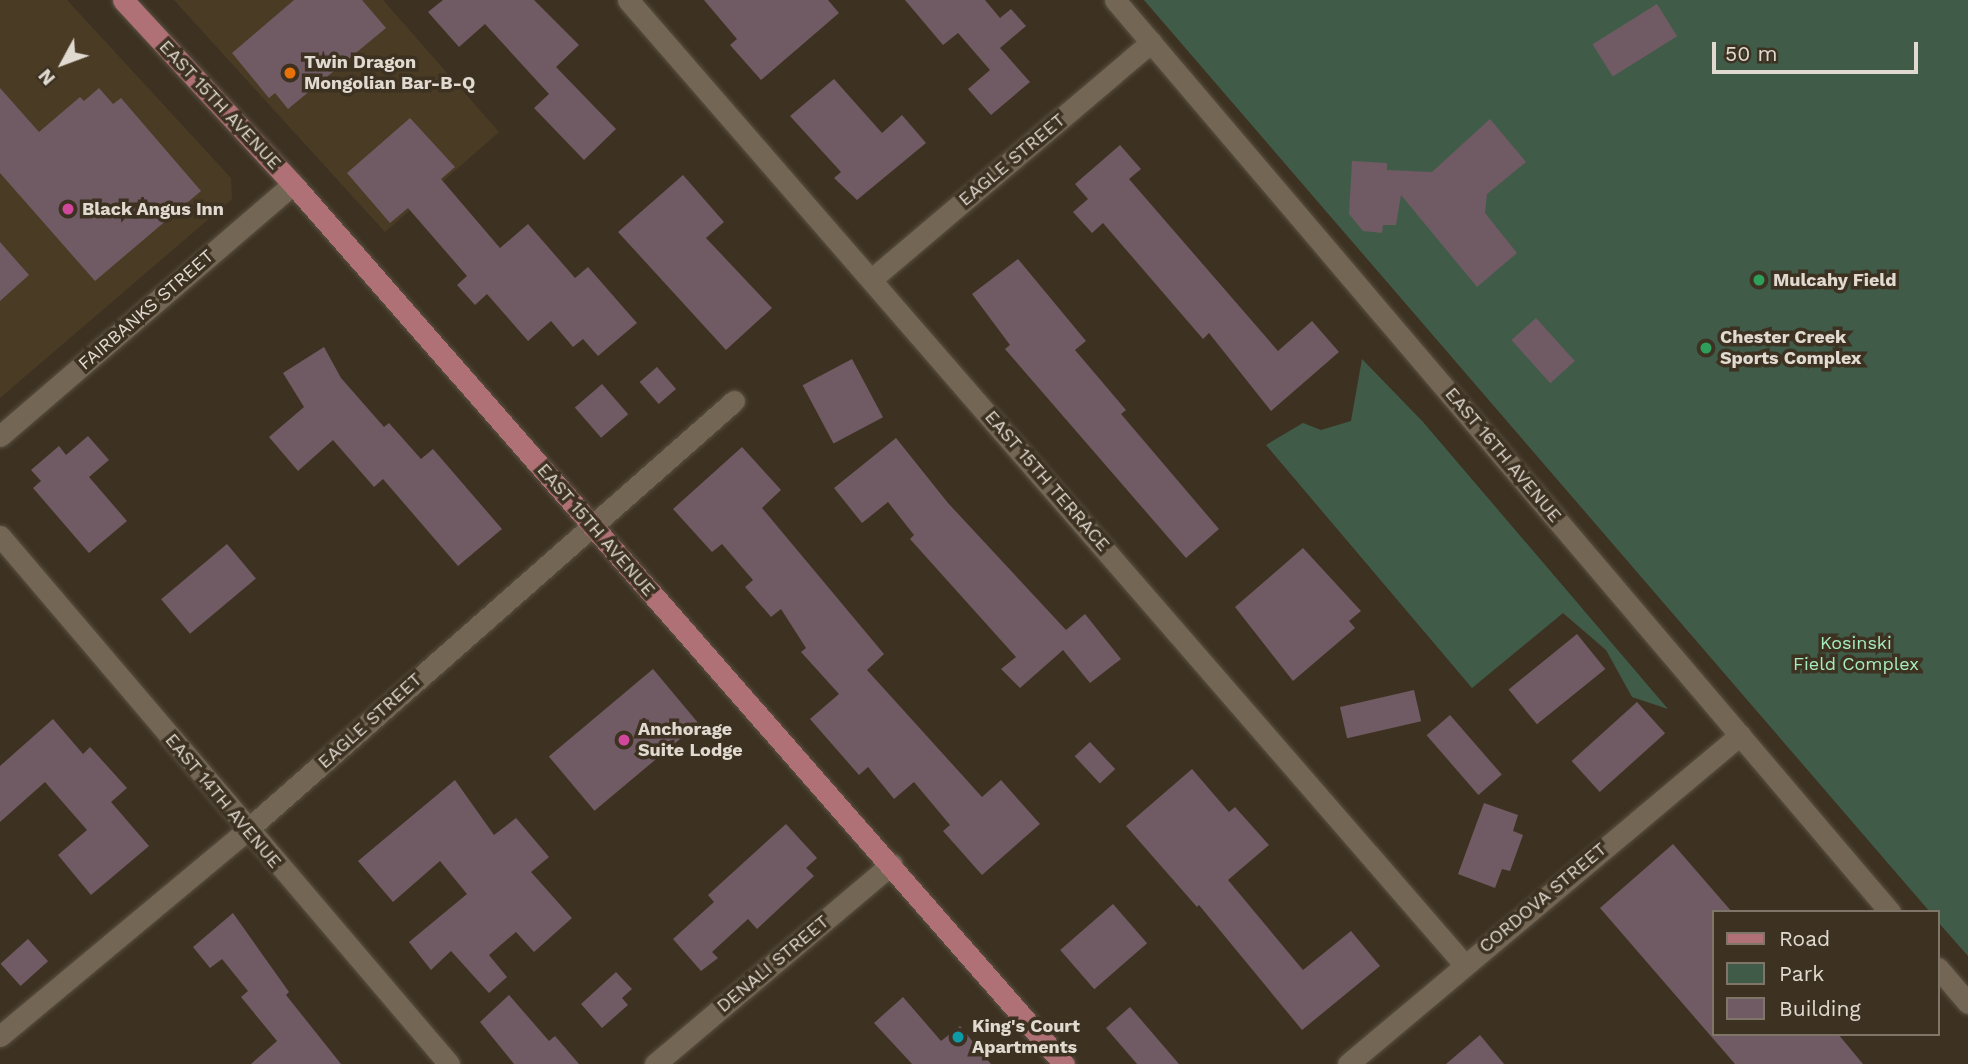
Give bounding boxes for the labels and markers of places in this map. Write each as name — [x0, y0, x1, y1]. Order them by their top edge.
place label: Twin Dragon Mongolian Bar-B-Q — [304, 52, 475, 94]
marker: Twin Dragon Mongolian Bar-B-Q — [282, 65, 298, 81]
place label: Black Angus Inn — [82, 198, 225, 220]
marker: Black Angus Inn — [60, 201, 76, 217]
place label: Mulcahy Field — [1773, 269, 1897, 291]
marker: Mulcahy Field — [1751, 272, 1767, 288]
place label: Chester Creek Sports Complex — [1720, 327, 1861, 370]
marker: Chester Creek Sports Complex — [1698, 340, 1714, 356]
place label: Anchorage Suite Lodge — [638, 719, 743, 762]
marker: Anchorage Suite Lodge — [616, 732, 632, 748]
place label: King's Court Apartments — [972, 1016, 1080, 1058]
marker: King's Court Apartments — [950, 1029, 966, 1045]

